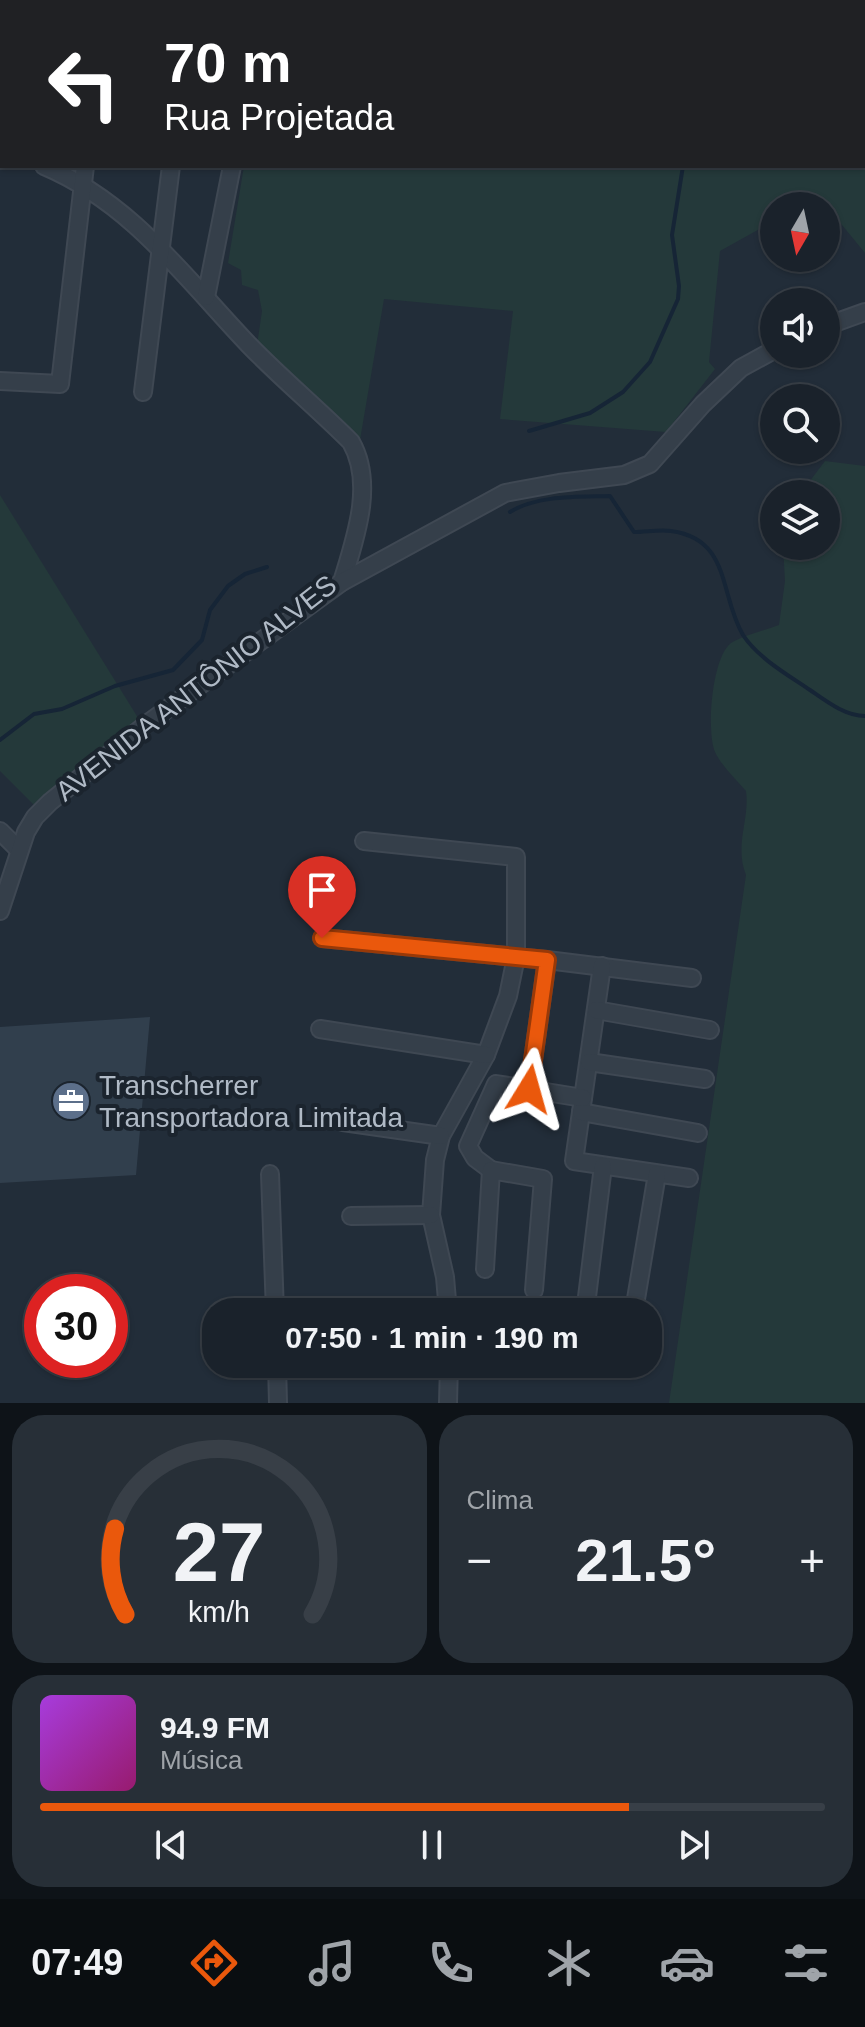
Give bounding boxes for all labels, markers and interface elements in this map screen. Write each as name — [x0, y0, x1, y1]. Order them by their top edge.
text: 70 m — [164, 31, 292, 94]
icon: left — [32, 32, 136, 136]
text: Rua Projetada — [164, 97, 394, 138]
north arrow — [760, 192, 840, 272]
map controls — [760, 192, 840, 560]
button: sound — [760, 288, 840, 368]
button: search — [760, 384, 840, 464]
button: layers — [760, 480, 840, 560]
street label: AVENIDA ANTÔNIO ALVES — [50, 569, 342, 807]
pin — [288, 856, 356, 938]
icon: arrive — [300, 868, 344, 912]
position arrow — [487, 1047, 571, 1131]
place label: Transcherrer Transportadora Limitada — [99, 1070, 403, 1133]
office icon: Transcherrer Transportadora Limitada — [50, 1080, 92, 1122]
speed limit sign: 30 — [24, 1274, 128, 1378]
text: 07:50 · 1 min · 190 m — [285, 1321, 579, 1354]
text: Clima — [467, 1485, 533, 1515]
text: 27 — [173, 1506, 266, 1599]
text: 21.5° — [575, 1527, 716, 1594]
text: − — [467, 1536, 492, 1585]
text: + — [799, 1536, 825, 1585]
text: km/h — [188, 1596, 250, 1628]
text: 94.9 FM — [160, 1711, 270, 1744]
text: Música — [160, 1745, 242, 1775]
icon: previous — [149, 1823, 193, 1867]
icon: pause — [410, 1823, 454, 1867]
icon: next — [672, 1823, 716, 1867]
icon: directions — [186, 1935, 242, 1991]
icon: music — [304, 1935, 360, 1991]
icon: phone — [423, 1935, 479, 1991]
icon: climate — [541, 1935, 597, 1991]
icon: car — [659, 1935, 715, 1991]
icon: filters — [778, 1935, 834, 1991]
text: 07:49 — [31, 1942, 123, 1983]

